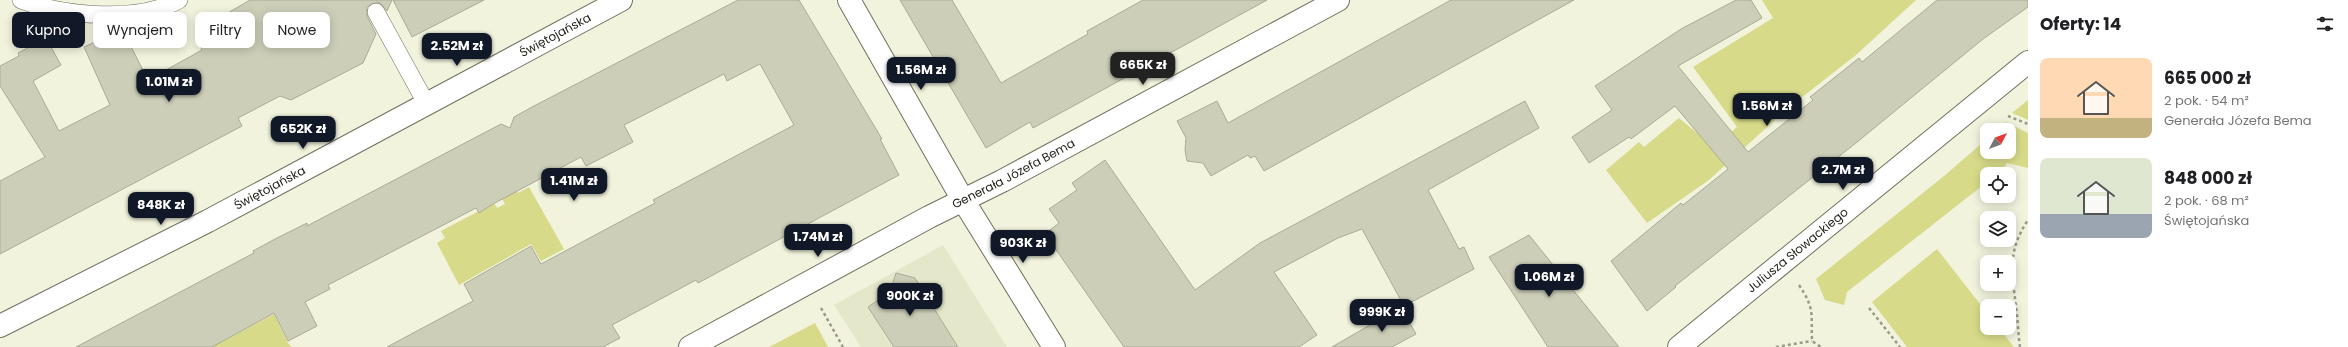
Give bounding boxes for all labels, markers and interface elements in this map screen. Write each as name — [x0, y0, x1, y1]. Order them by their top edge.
street label: Świętojańska — [516, 9, 594, 61]
chip: Kupno — [12, 12, 85, 48]
chip: Wynajem — [93, 12, 187, 48]
chip: Filtry — [195, 12, 255, 48]
chip: Nowe — [263, 12, 330, 48]
text: Oferty: 14 — [2040, 12, 2121, 36]
icon: filters — [2314, 13, 2336, 35]
pin: 2.52M zł — [416, 33, 498, 67]
text: 2.52M zł — [431, 36, 483, 55]
pin: 665K zł — [1106, 52, 1180, 86]
text: 665K zł — [1119, 55, 1167, 74]
pin: 1.56M zł — [880, 57, 962, 91]
text: 1.56M zł — [896, 60, 946, 79]
text: 665 000 zł — [2164, 66, 2251, 90]
pin: 1.01M zł — [128, 69, 210, 103]
text: 1.01M zł — [145, 72, 193, 91]
icon: home — [2072, 74, 2120, 122]
text: 2 pok. · 54 m² — [2164, 91, 2249, 110]
pin: 1.56M zł — [1726, 93, 1808, 127]
text: 1.56M zł — [1742, 96, 1792, 115]
text: Generała Józefa Bema — [2164, 111, 2312, 130]
pin: 652K zł — [266, 116, 340, 150]
text: 652K zł — [280, 119, 326, 138]
north arrow — [1980, 123, 2016, 159]
map controls — [1980, 123, 2016, 335]
street label: Generała Józefa Bema — [949, 134, 1078, 212]
pin: 2.7M zł — [1806, 157, 1880, 191]
text: 2.7M zł — [1821, 160, 1865, 179]
street label: Świętojańska — [231, 161, 308, 214]
text: 848 000 zł — [2164, 166, 2252, 190]
button: locate — [1980, 167, 2016, 203]
pin: 1.41M zł — [533, 168, 615, 202]
text: 1.41M zł — [550, 171, 598, 190]
icon: home — [2072, 174, 2120, 222]
text: 2 pok. · 68 m² — [2164, 191, 2249, 210]
pin: 848K zł — [124, 192, 198, 226]
text: 848K zł — [137, 195, 185, 214]
street label: Juliusza Słowackiego — [1743, 203, 1852, 296]
button: layers — [1980, 211, 2016, 247]
text: Świętojańska — [2164, 211, 2249, 230]
pin: 1.74M zł — [777, 224, 859, 258]
text: 1.74M zł — [793, 227, 843, 246]
pin: 903K zł — [986, 230, 1060, 264]
text: 903K zł — [1000, 233, 1046, 252]
button: + — [1980, 255, 2016, 291]
pin: 1.06M zł — [1508, 264, 1590, 298]
text: 1.06M zł — [1524, 267, 1574, 286]
pin: 900K zł — [873, 283, 947, 317]
text: 900K zł — [886, 286, 934, 305]
pin: 999K zł — [1345, 299, 1419, 333]
button: − — [1980, 299, 2016, 335]
text: 999K zł — [1359, 302, 1405, 321]

